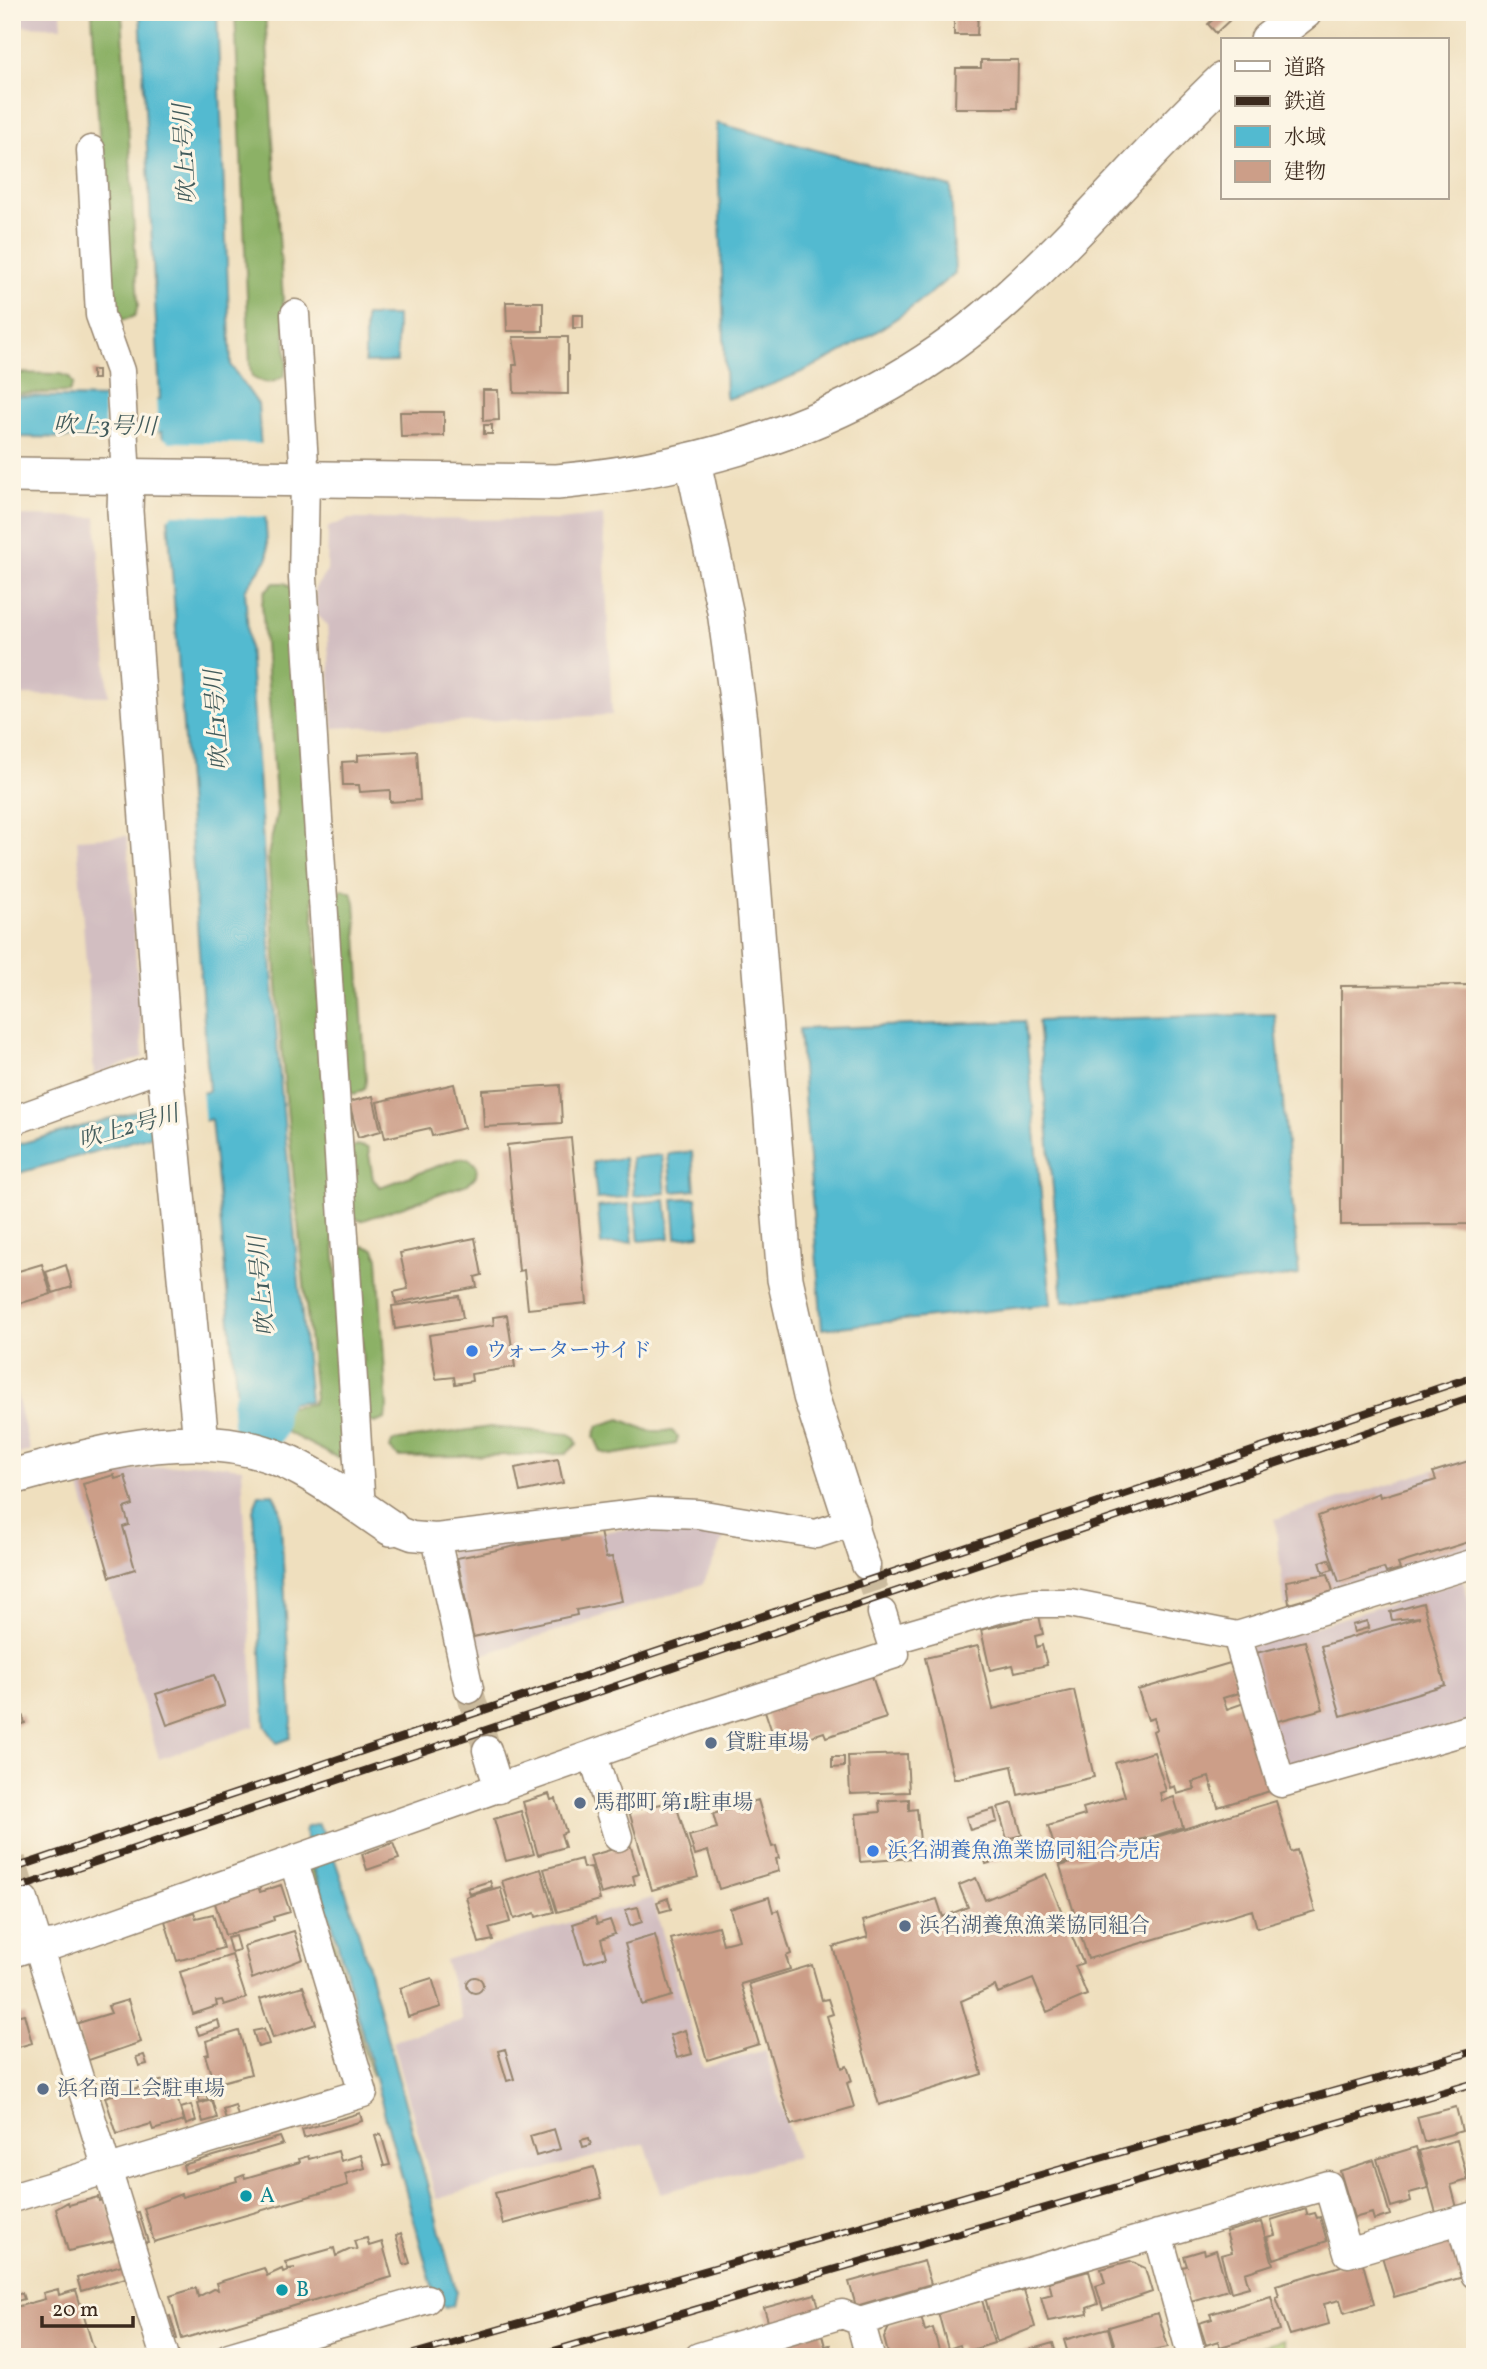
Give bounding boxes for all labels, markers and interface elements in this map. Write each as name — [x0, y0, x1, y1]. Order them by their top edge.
legend — [1221, 38, 1448, 200]
text: 道路 — [1284, 54, 1326, 83]
text: 鉄道 — [1284, 88, 1326, 117]
water label: 吹上1号川 — [167, 100, 205, 205]
text: 水域 — [1284, 124, 1326, 153]
text: 建物 — [1284, 158, 1326, 187]
water label: 吹上3号川 — [53, 410, 160, 444]
water label: 吹上1号川 — [198, 666, 237, 771]
water label: 吹上2号川 — [75, 1098, 186, 1158]
water label: 吹上1号川 — [242, 1231, 283, 1338]
place label: ウォーターサイド — [486, 1337, 652, 1366]
marker: ウォーターサイド — [464, 1343, 480, 1359]
place label: 貸駐車場 — [725, 1729, 809, 1758]
marker: 貸駐車場 — [703, 1735, 719, 1751]
place label: 馬郡町 第1駐車場 — [594, 1789, 753, 1818]
marker: 馬郡町 第1駐車場 — [572, 1795, 588, 1811]
place label: 浜名湖養魚漁業協同組合売店 — [887, 1837, 1160, 1866]
marker: 浜名湖養魚漁業協同組合売店 — [865, 1843, 881, 1859]
place label: 浜名湖養魚漁業協同組合 — [919, 1912, 1150, 1941]
marker: 浜名湖養魚漁業協同組合 — [897, 1918, 913, 1934]
place label: 浜名商工会駐車場 — [57, 2075, 225, 2104]
marker: 浜名商工会駐車場 — [35, 2081, 51, 2097]
place label: A — [260, 2182, 275, 2211]
marker: A — [238, 2188, 254, 2204]
place label: B — [296, 2276, 309, 2305]
marker: B — [274, 2282, 290, 2298]
scale bar — [42, 2285, 133, 2329]
text: 20 m — [52, 2296, 98, 2325]

